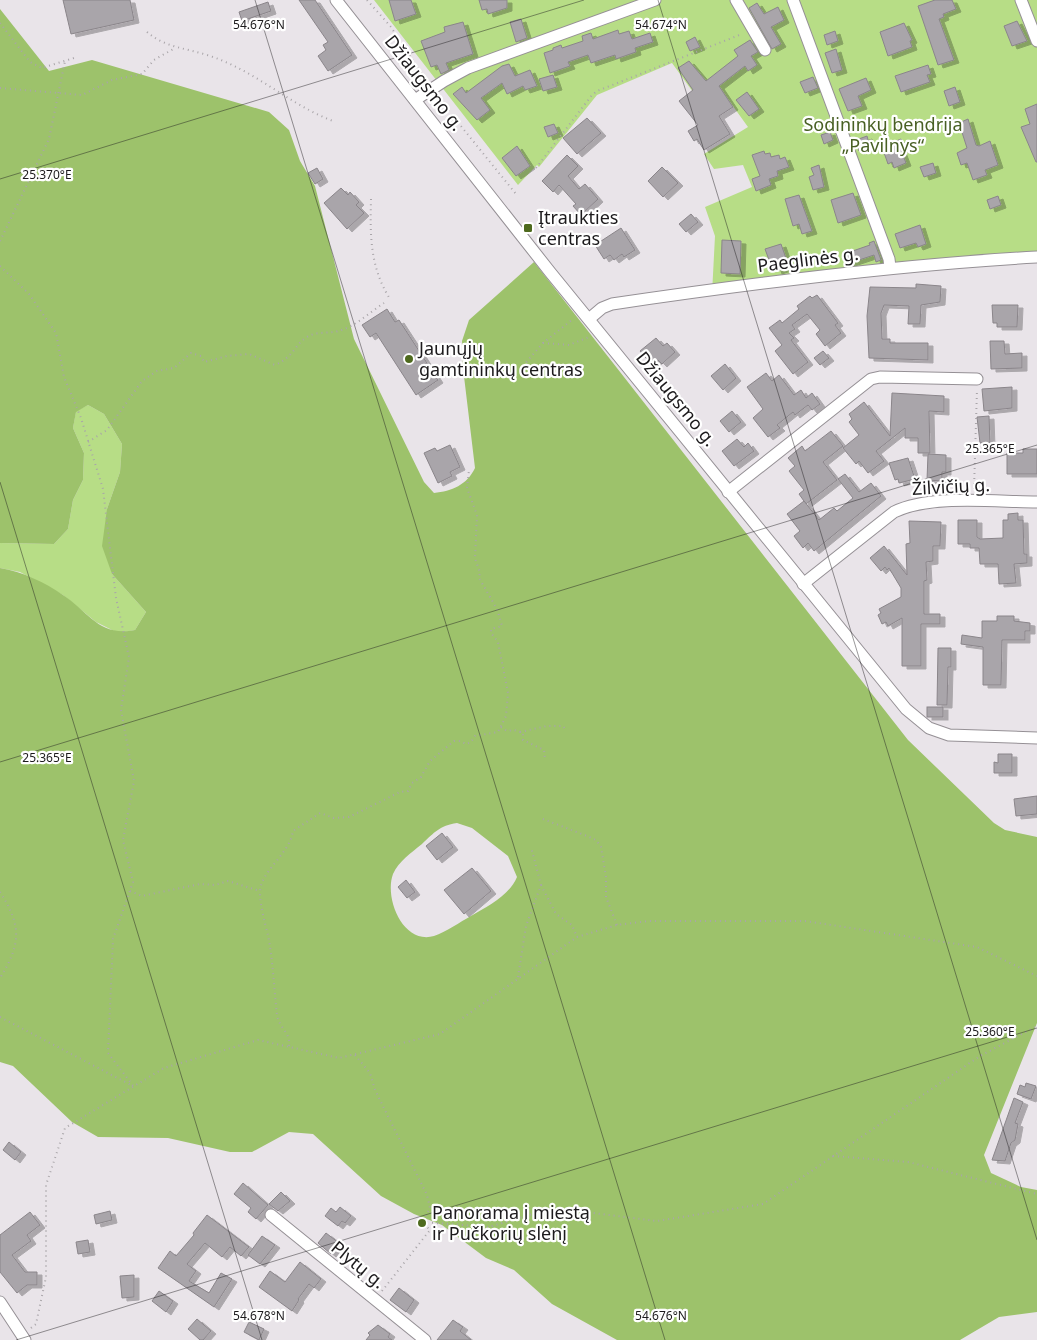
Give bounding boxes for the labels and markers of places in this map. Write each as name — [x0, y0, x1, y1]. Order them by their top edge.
place label: Įtraukties centras — [538, 205, 618, 250]
marker: Įtraukties centras — [522, 222, 534, 234]
place label: Jaunųjų gamtininkų centras — [417, 336, 583, 381]
marker: Jaunųjų gamtininkų centras — [403, 353, 415, 365]
place label: Panorama į miestą ir Pučkorių slėnį — [432, 1200, 590, 1245]
marker: Panorama į miestą ir Pučkorių slėnį — [416, 1217, 428, 1229]

